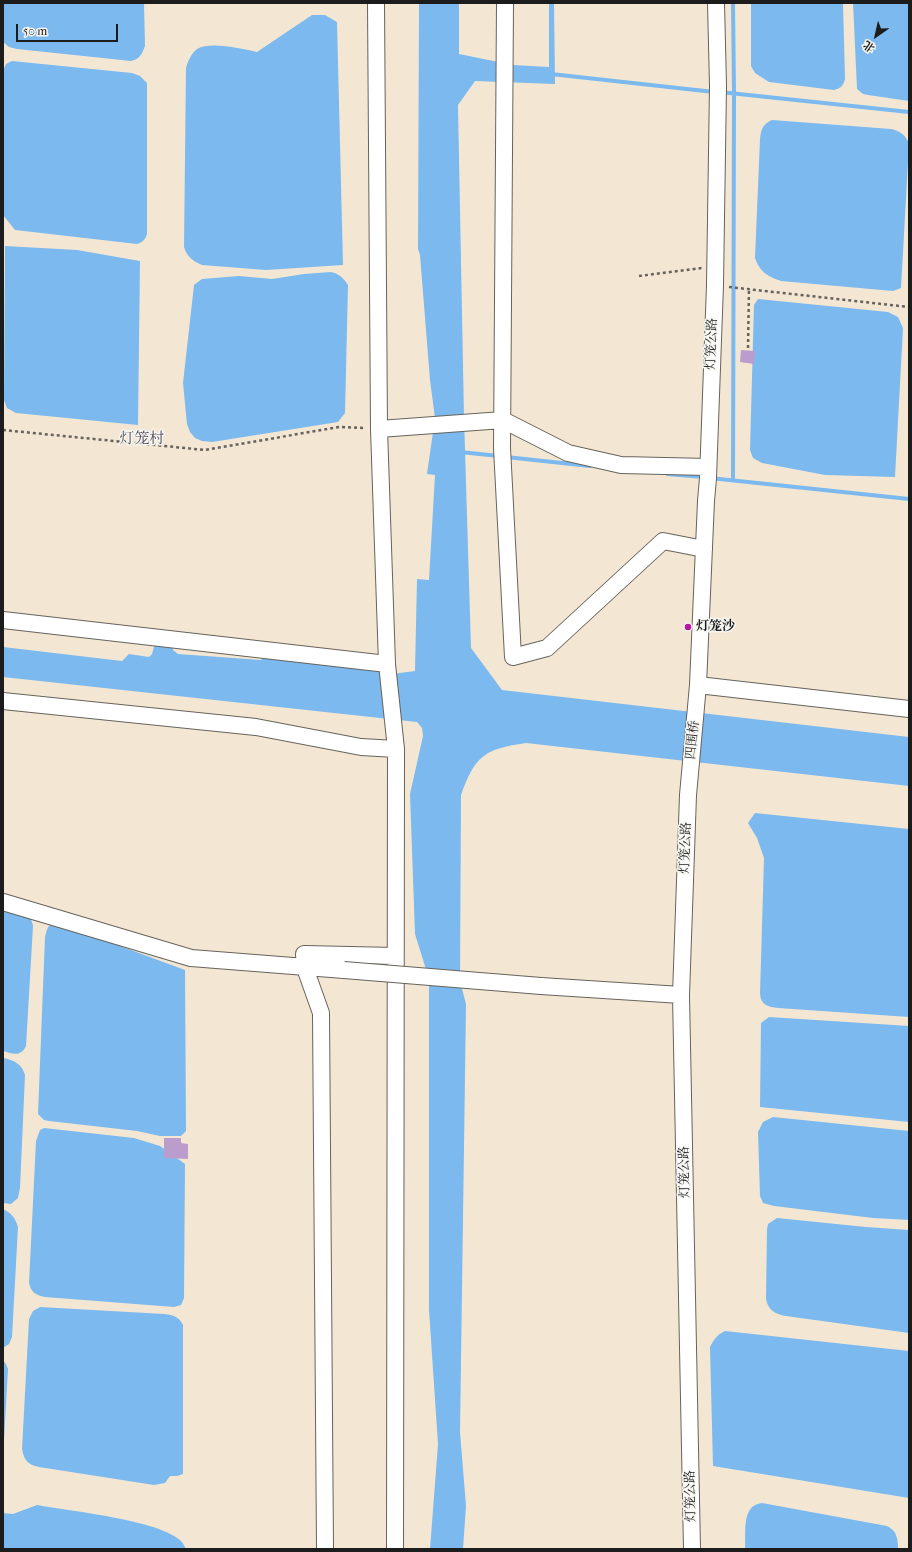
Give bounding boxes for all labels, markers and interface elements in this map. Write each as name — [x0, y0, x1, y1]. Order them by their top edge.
scale bar — [18, 16, 120, 42]
north arrow — [856, 16, 896, 56]
text: 50 m — [23, 24, 47, 38]
text: 北 — [861, 38, 877, 55]
street label: 灯笼公路 — [703, 318, 721, 370]
district label: 灯笼村 — [120, 430, 164, 448]
place label: 灯笼沙 — [696, 619, 735, 635]
marker: 灯笼沙 — [683, 622, 693, 632]
street label: 四围桥 — [683, 720, 703, 760]
street label: 灯笼公路 — [677, 822, 695, 874]
street label: 灯笼公路 — [677, 1146, 693, 1198]
street label: 灯笼公路 — [683, 1470, 699, 1522]

